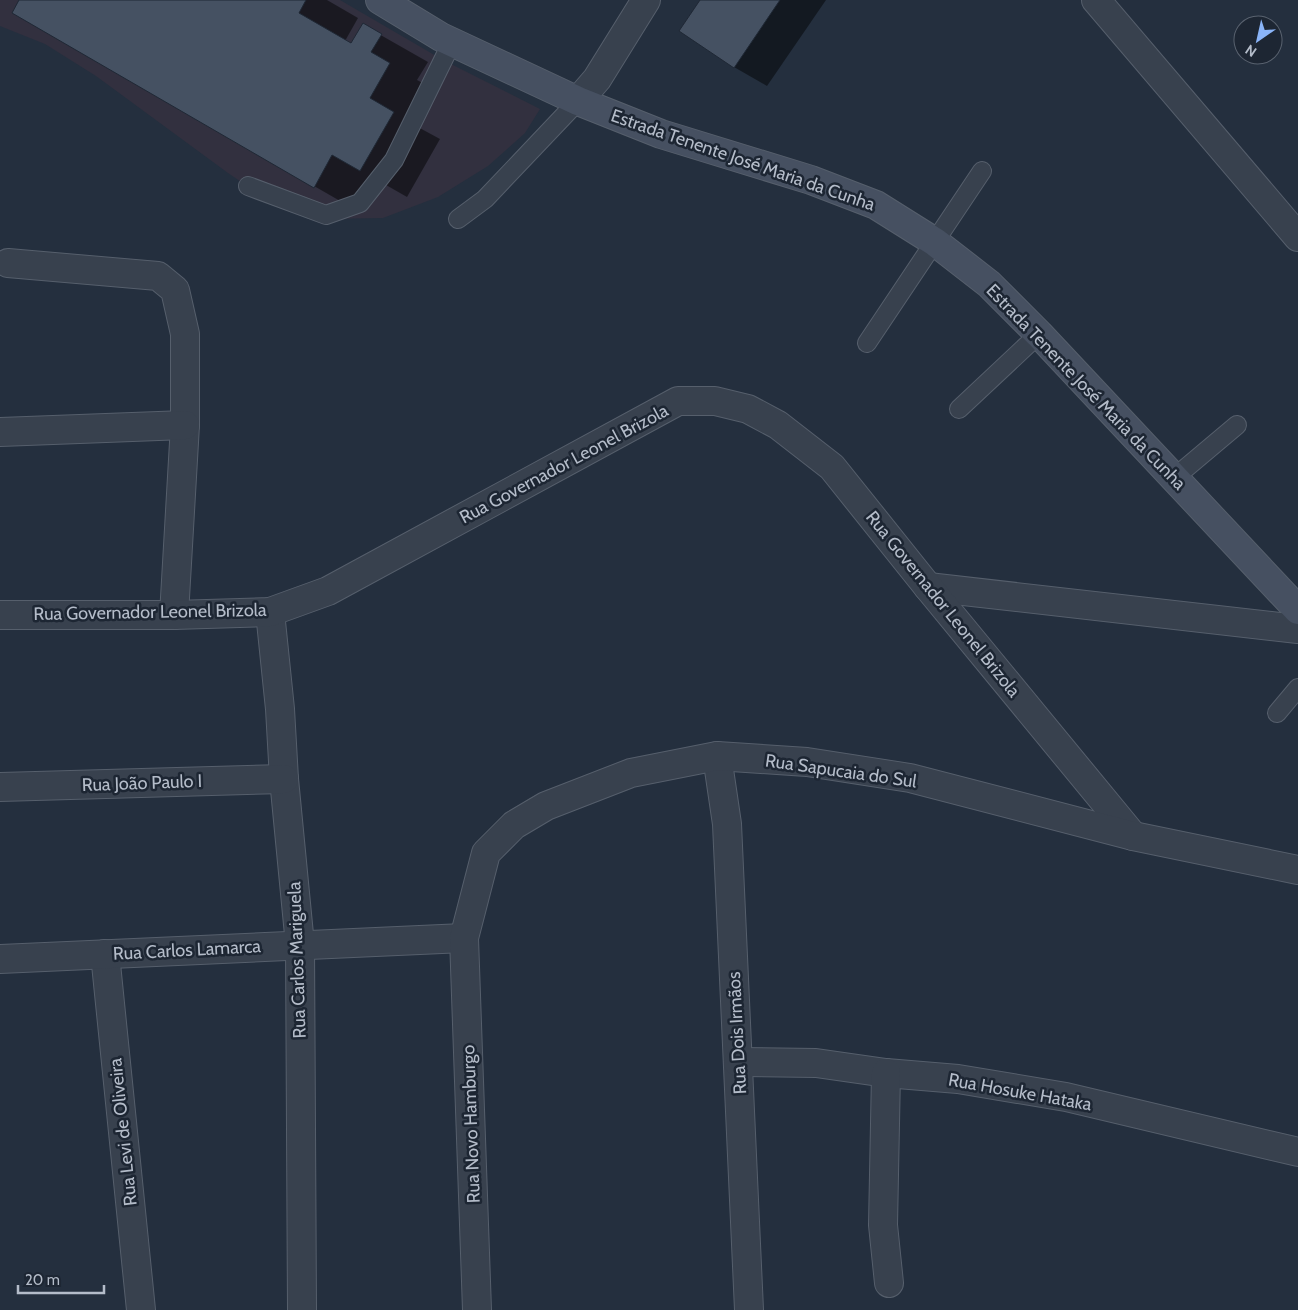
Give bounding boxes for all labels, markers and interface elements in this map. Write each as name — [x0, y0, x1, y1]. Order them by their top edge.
north arrow — [1233, 15, 1283, 65]
text: N — [1242, 41, 1260, 61]
street label: Estrada Tenente José Maria da Cunha — [608, 104, 878, 216]
street label: Estrada Tenente José Maria da Cunha — [982, 279, 1191, 495]
street label: Rua Governador Leonel Brizola — [456, 399, 672, 528]
street label: Rua Governador Leonel Brizola — [861, 506, 1025, 702]
street label: Rua Governador Leonel Brizola — [33, 599, 267, 625]
street label: Rua Sapucaia do Sul — [764, 749, 919, 793]
street label: Rua João Paulo I — [81, 770, 203, 796]
street label: Rua Carlos Mariguela — [283, 881, 311, 1039]
street label: Rua Carlos Lamarca — [112, 935, 262, 965]
street label: Rua Dois Irmãos — [723, 971, 751, 1095]
street label: Rua Novo Hamburgo — [457, 1044, 485, 1204]
street label: Rua Levi de Oliveira — [104, 1057, 142, 1207]
street label: Rua Hosuke Hataka — [947, 1069, 1094, 1116]
scale bar — [18, 1262, 104, 1294]
text: 20 m — [25, 1271, 60, 1289]

